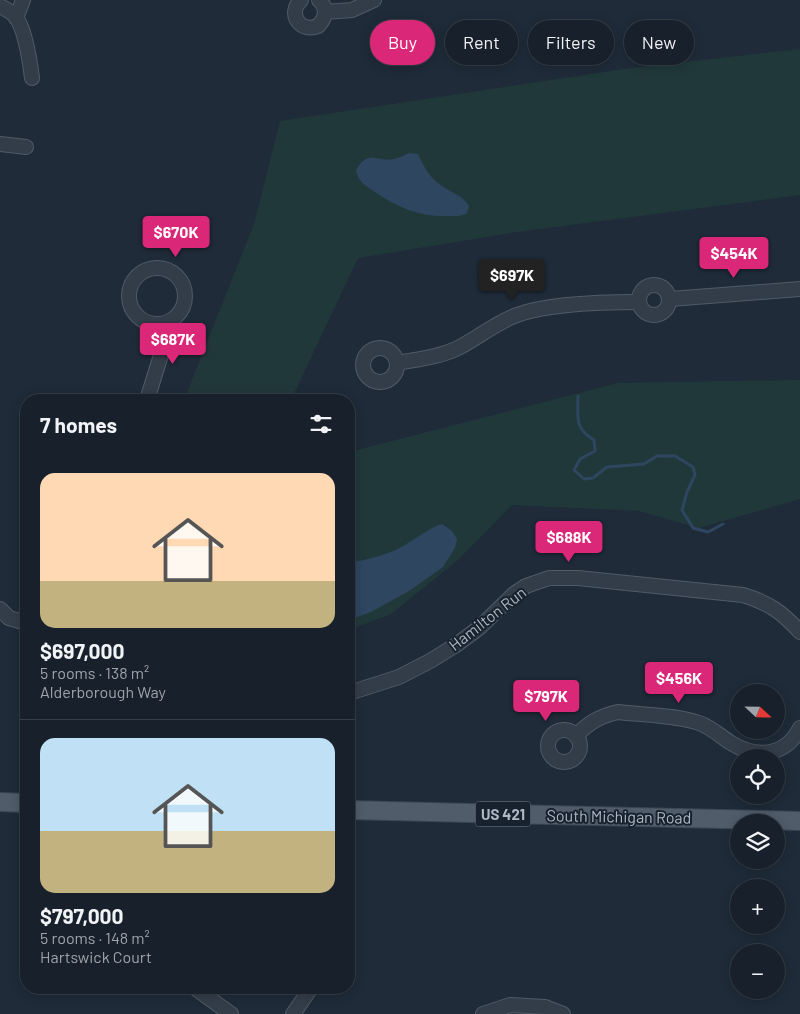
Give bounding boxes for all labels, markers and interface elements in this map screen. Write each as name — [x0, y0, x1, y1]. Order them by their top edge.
chip: Buy — [370, 20, 435, 65]
chip: Rent — [445, 20, 518, 65]
chip: Filters — [528, 20, 614, 65]
chip: New — [624, 20, 694, 65]
pin: $670K — [141, 216, 211, 258]
text: $670K — [154, 222, 198, 241]
pin: $454K — [699, 236, 769, 279]
text: $454K — [710, 243, 758, 262]
pin: $697K — [477, 258, 547, 301]
text: $697K — [490, 265, 534, 284]
pin: $687K — [138, 322, 208, 365]
text: $687K — [151, 329, 195, 348]
icon: filters — [307, 410, 335, 438]
text: 7 homes — [40, 412, 117, 437]
icon: home — [143, 505, 233, 595]
pin: $688K — [534, 520, 604, 563]
text: $688K — [546, 527, 592, 546]
street label: Hamilton Run — [445, 582, 529, 654]
text: $697,000 — [40, 638, 124, 663]
pin: $456K — [644, 662, 714, 704]
text: 5 rooms · 138 m² — [40, 663, 149, 682]
text: $456K — [656, 668, 702, 687]
pin: $797K — [511, 680, 581, 722]
text: Alderborough Way — [40, 682, 166, 701]
north arrow — [730, 684, 785, 739]
map controls — [730, 684, 785, 999]
text: $797K — [524, 686, 568, 705]
button: locate — [730, 749, 785, 804]
icon: home — [143, 771, 233, 861]
road number: US 421 — [476, 802, 530, 826]
street label: South Michigan Road — [546, 805, 692, 827]
button: layers — [730, 814, 785, 869]
button: + — [730, 879, 785, 934]
text: $797,000 — [40, 903, 124, 928]
text: 5 rooms · 148 m² — [40, 928, 150, 947]
button: − — [730, 944, 785, 999]
text: Hartswick Court — [40, 947, 152, 966]

